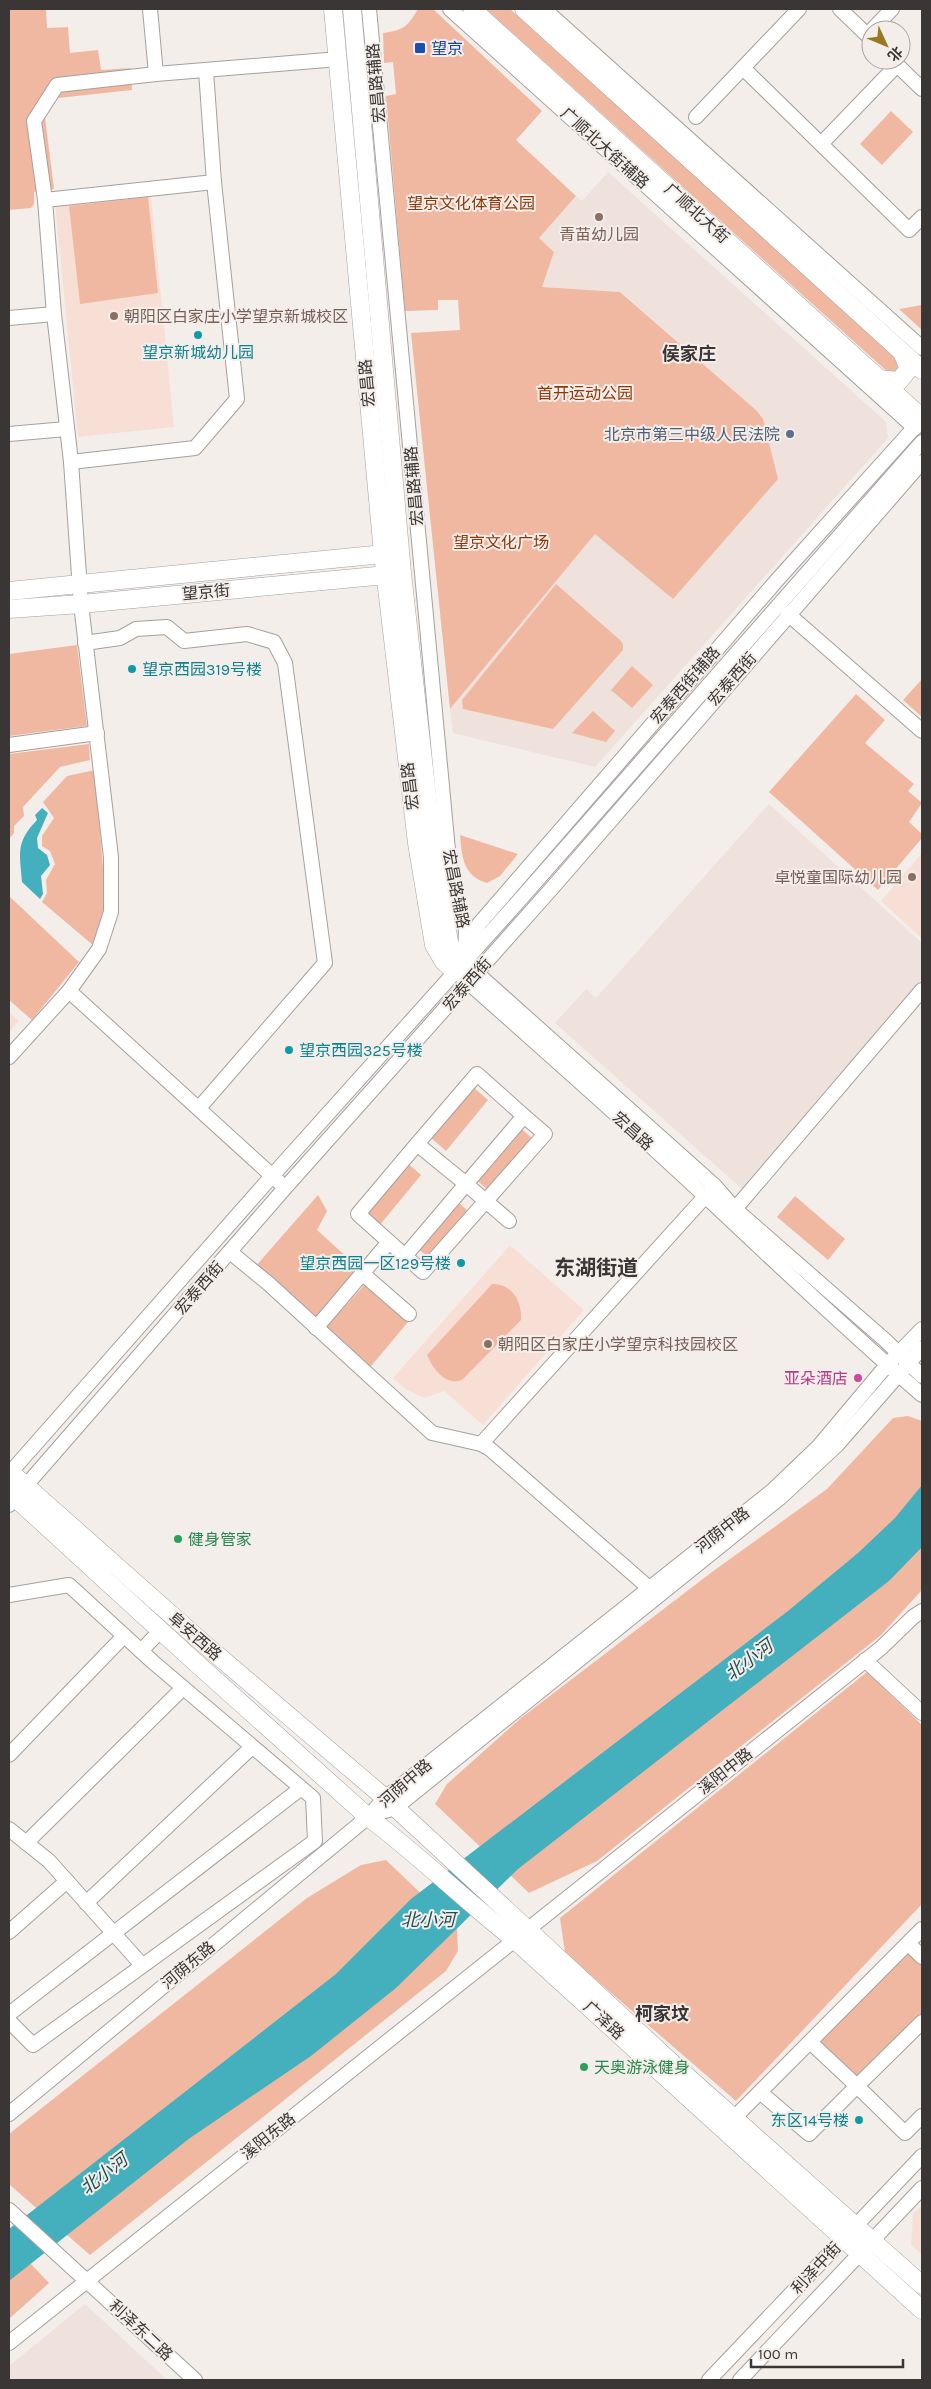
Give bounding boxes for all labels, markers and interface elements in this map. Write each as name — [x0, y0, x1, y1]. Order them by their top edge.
north arrow — [861, 20, 911, 70]
place label: 望京 — [431, 39, 463, 58]
marker: 望京 — [413, 41, 427, 55]
street label: 宏昌路辅路 — [363, 42, 389, 124]
text: 北 — [884, 43, 906, 65]
street label: 广顺北大街辅路 — [557, 103, 653, 193]
street label: 广顺北大街 — [661, 179, 733, 247]
park label: 望京文化体育公园 — [407, 194, 535, 213]
marker: 青苗幼儿园 — [593, 211, 605, 223]
place label: 青苗幼儿园 — [559, 225, 639, 244]
place label: 朝阳区白家庄小学望京新城校区 — [124, 307, 348, 326]
marker: 朝阳区白家庄小学望京新城校区 — [108, 310, 120, 322]
marker: 望京新城幼儿园 — [192, 329, 204, 341]
place label: 望京新城幼儿园 — [142, 343, 254, 362]
district label: 侯家庄 — [662, 343, 716, 365]
street label: 宏昌路 — [355, 358, 379, 408]
park label: 首开运动公园 — [537, 384, 633, 403]
place label: 北京市第三中级人民法院 — [604, 425, 780, 444]
marker: 北京市第三中级人民法院 — [784, 428, 796, 440]
street label: 宏昌路辅路 — [401, 445, 427, 527]
park label: 望京文化广场 — [453, 533, 549, 552]
street label: 望京街 — [181, 580, 231, 604]
street label: 宏泰西街辅路 — [646, 643, 724, 727]
street label: 宏泰西街 — [704, 649, 760, 709]
place label: 望京西园319号楼 — [142, 660, 262, 679]
marker: 望京西园319号楼 — [126, 663, 138, 675]
street label: 宏昌路 — [398, 761, 422, 811]
street label: 宏昌路辅路 — [439, 848, 473, 930]
place label: 卓悦童国际幼儿园 — [774, 868, 902, 887]
marker: 卓悦童国际幼儿园 — [906, 871, 918, 883]
street label: 宏泰西街 — [439, 954, 495, 1014]
place label: 望京西园325号楼 — [299, 1041, 423, 1060]
marker: 望京西园325号楼 — [283, 1044, 295, 1056]
street label: 宏昌路 — [609, 1108, 657, 1154]
place label: 望京西园一区129号楼 — [299, 1254, 451, 1273]
district label: 东湖街道 — [554, 1256, 638, 1280]
marker: 望京西园一区129号楼 — [455, 1257, 467, 1269]
street label: 宏泰西街 — [171, 1258, 227, 1318]
place label: 朝阳区白家庄小学望京科技园校区 — [498, 1335, 738, 1354]
marker: 朝阳区白家庄小学望京科技园校区 — [482, 1338, 494, 1350]
place label: 亚朵酒店 — [784, 1369, 848, 1388]
marker: 亚朵酒店 — [852, 1372, 864, 1384]
street label: 河荫中路 — [691, 1503, 753, 1557]
place label: 健身管家 — [188, 1530, 252, 1549]
marker: 健身管家 — [172, 1533, 184, 1545]
street label: 阜安西路 — [165, 1608, 225, 1664]
water label: 北小河 — [721, 1633, 780, 1685]
street label: 溪阳中路 — [694, 1744, 756, 1798]
street label: 河荫中路 — [375, 1755, 435, 1811]
water label: 北小河 — [401, 1909, 458, 1931]
street label: 河荫东路 — [157, 1937, 219, 1993]
street label: 广泽路 — [580, 1997, 628, 2043]
district label: 柯家坟 — [635, 2003, 689, 2025]
place label: 天奥游泳健身 — [594, 2058, 690, 2077]
marker: 天奥游泳健身 — [578, 2061, 590, 2073]
street label: 溪阳东路 — [237, 2108, 299, 2164]
place label: 东区14号楼 — [771, 2111, 849, 2130]
marker: 东区14号楼 — [853, 2114, 865, 2126]
water label: 北小河 — [76, 2147, 134, 2199]
street label: 利泽中街 — [787, 2238, 845, 2298]
street label: 利泽东二路 — [105, 2296, 177, 2364]
scale bar — [751, 2336, 904, 2368]
text: 100 m — [758, 2345, 798, 2363]

